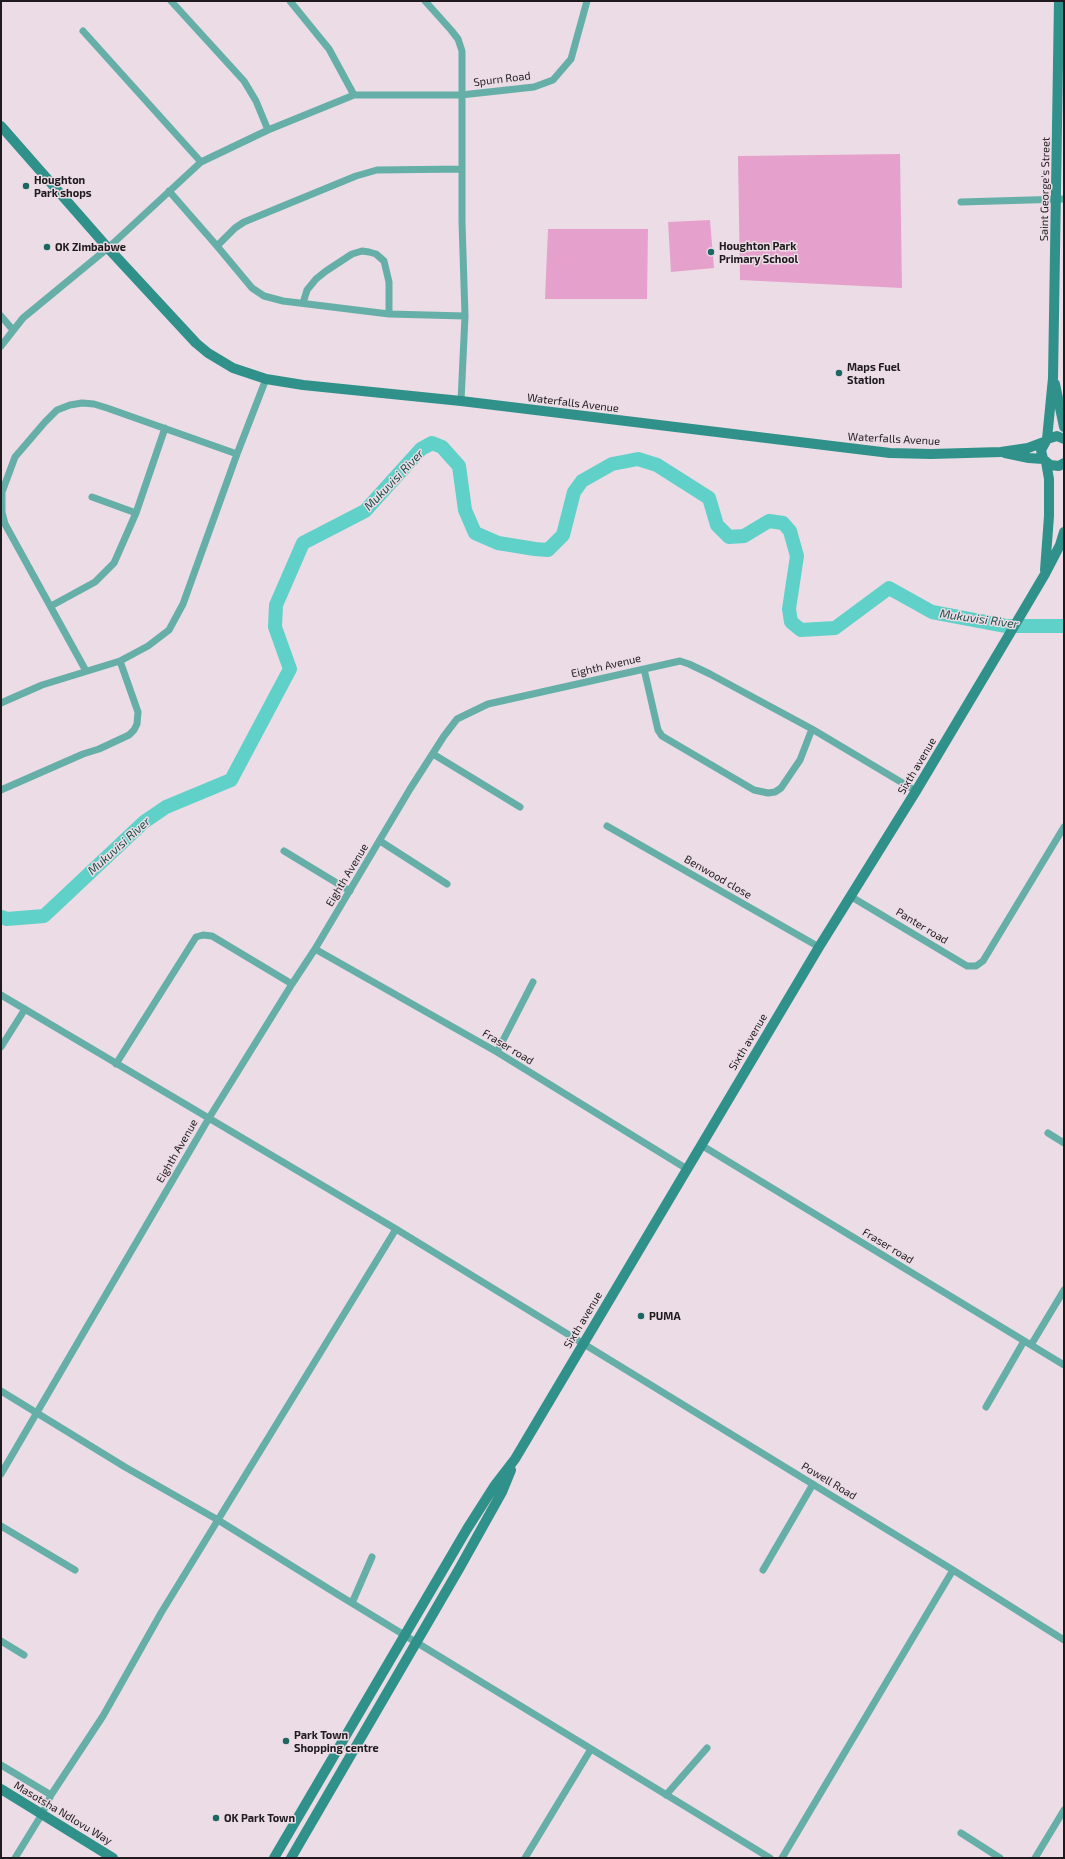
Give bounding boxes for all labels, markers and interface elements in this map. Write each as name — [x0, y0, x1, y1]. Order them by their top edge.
street label: Spurn Road — [473, 69, 531, 89]
street label: Saint George's Street — [1037, 137, 1053, 241]
place label: Houghton Park shops — [34, 173, 92, 199]
marker: Houghton Park shops — [21, 181, 31, 191]
place label: Houghton Park Primary School — [719, 239, 798, 265]
place label: OK Zimbabwe — [55, 240, 126, 254]
marker: OK Zimbabwe — [42, 242, 52, 252]
marker: Houghton Park Primary School — [706, 247, 716, 257]
place label: Maps Fuel Station — [847, 360, 900, 386]
marker: Maps Fuel Station — [834, 368, 844, 378]
street label: Waterfalls Avenue — [526, 391, 620, 415]
street label: Waterfalls Avenue — [847, 430, 941, 448]
water label: Mukuvisi River — [361, 446, 427, 514]
water label: Mukuvisi River — [939, 606, 1019, 632]
street label: Eighth Avenue — [570, 652, 642, 680]
street label: Sixth avenue — [895, 735, 939, 797]
water label: Mukuvisi River — [85, 814, 153, 878]
street label: Eighth Avenue — [323, 841, 371, 909]
street label: Benwood close — [682, 852, 754, 902]
street label: Panter road — [893, 905, 951, 947]
street label: Sixth avenue — [726, 1011, 770, 1073]
street label: Fraser road — [480, 1027, 536, 1067]
street label: Eighth Avenue — [153, 1117, 201, 1185]
street label: Fraser road — [860, 1226, 916, 1266]
street label: Sixth avenue — [561, 1289, 605, 1351]
place label: PUMA — [649, 1309, 681, 1323]
marker: PUMA — [636, 1311, 646, 1321]
street label: Powell Road — [799, 1459, 859, 1503]
place label: Park Town Shopping centre — [294, 1728, 379, 1754]
marker: Park Town Shopping centre — [281, 1736, 291, 1746]
street label: Masotsha Ndlovu Way — [11, 1778, 115, 1848]
place label: OK Park Town — [224, 1811, 295, 1825]
marker: OK Park Town — [211, 1813, 221, 1823]

